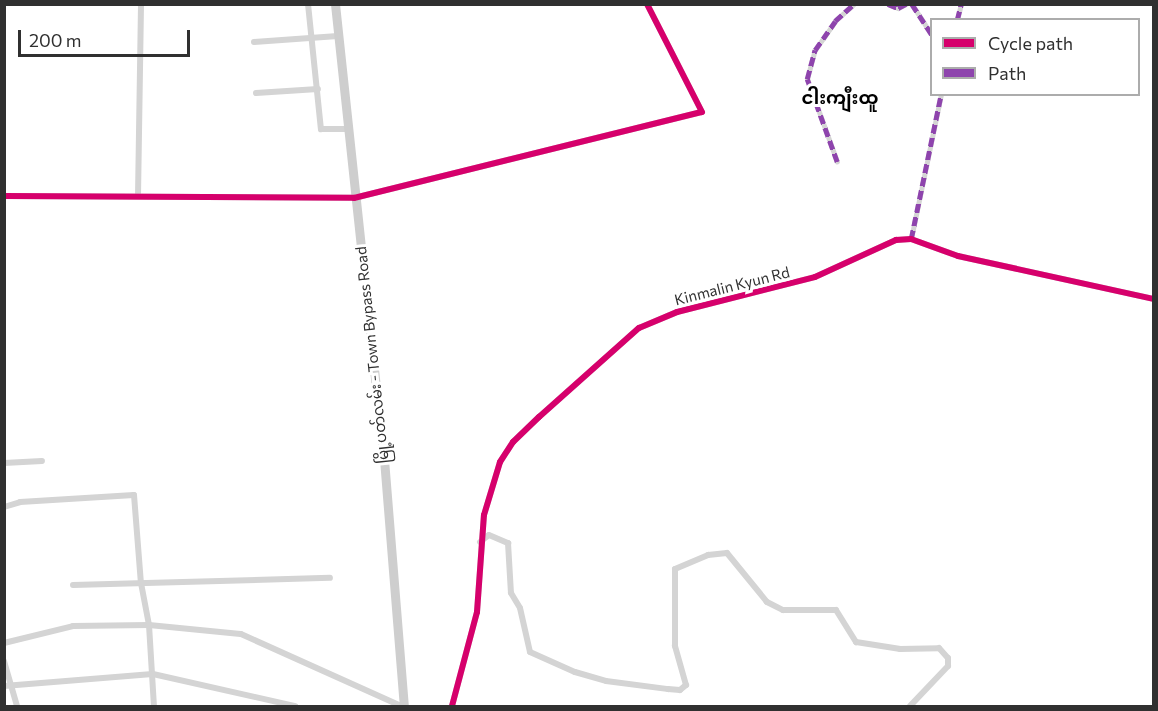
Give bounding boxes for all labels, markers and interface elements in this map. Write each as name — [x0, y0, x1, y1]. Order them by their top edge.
scale bar — [21, 18, 194, 56]
legend — [930, 18, 1140, 96]
text: 200 m — [29, 29, 82, 51]
text: Cycle path — [988, 32, 1073, 54]
text: Path — [988, 62, 1026, 84]
district label: ငါးကျီးထူ — [802, 86, 878, 108]
street label: မြို့ပတ်လမ်း - Town Bypass Road — [352, 246, 392, 464]
street label: Kinmalin Kyun Rd — [673, 263, 791, 309]

